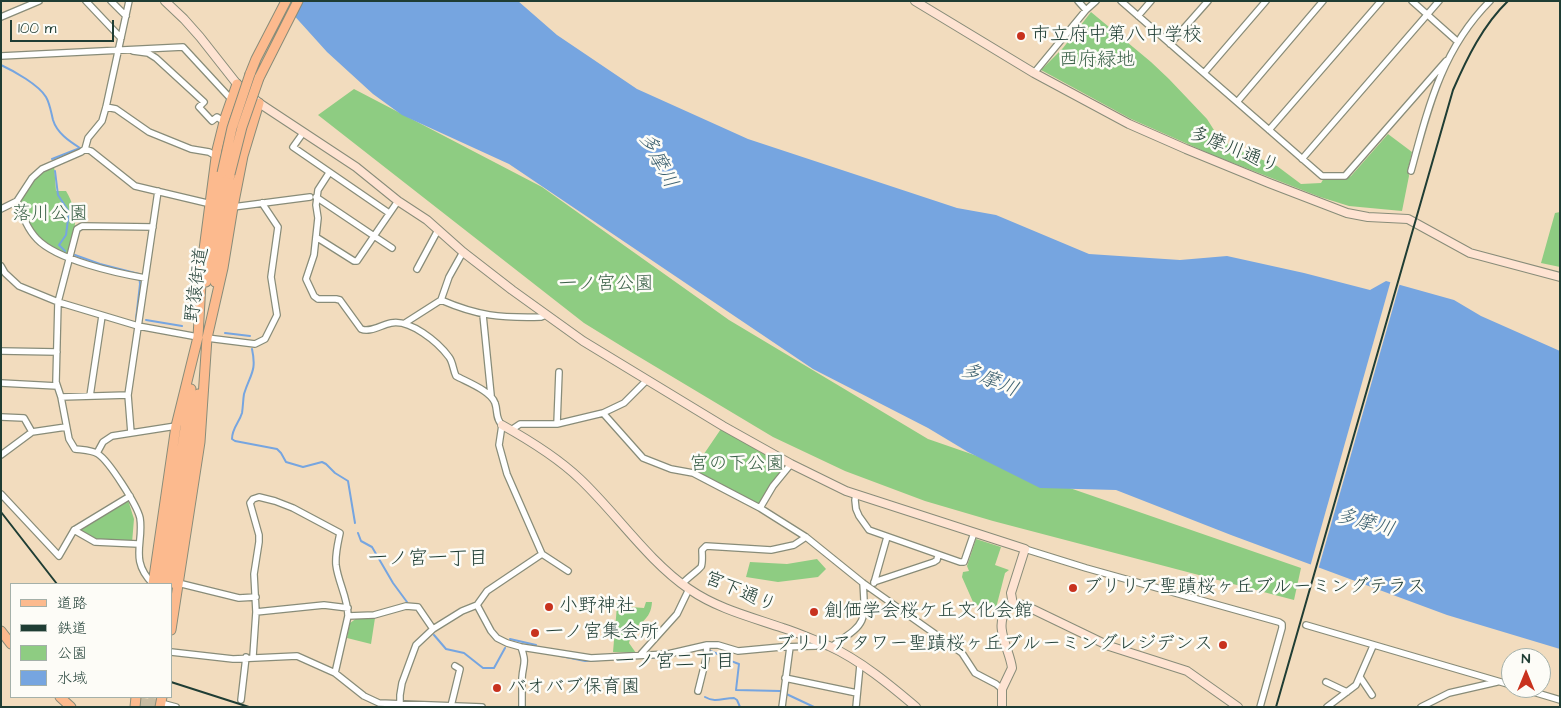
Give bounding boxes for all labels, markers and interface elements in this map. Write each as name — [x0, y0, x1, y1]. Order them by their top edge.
scale bar — [12, 10, 116, 42]
text: 100 m — [18, 18, 57, 39]
place label: 市立府中第八中学校 — [1031, 25, 1202, 47]
marker: 市立府中第八中学校 — [1015, 30, 1027, 42]
park label: 西府緑地 — [1059, 50, 1135, 72]
street label: 多摩川通り — [1186, 123, 1282, 179]
water label: 多摩川 — [632, 129, 682, 193]
park label: 落川公園 — [12, 204, 88, 226]
street label: 野猿街道 — [181, 246, 215, 324]
park label: 一ノ宮公園 — [559, 274, 653, 296]
water label: 多摩川 — [957, 359, 1021, 403]
park label: 宮の下公園 — [690, 454, 784, 476]
water label: 多摩川 — [1333, 505, 1397, 543]
district label: 一ノ宮一丁目 — [368, 548, 488, 572]
street label: 宮下通り — [701, 568, 779, 618]
place label: ブリリア聖蹟桜ヶ丘ブルーミングテラス — [1083, 577, 1426, 599]
marker: ブリリア聖蹟桜ヶ丘ブルーミングテラス — [1067, 582, 1079, 594]
legend — [10, 583, 172, 698]
text: 道路 — [57, 593, 87, 614]
place label: 小野神社 — [559, 596, 635, 618]
marker: 小野神社 — [543, 601, 555, 613]
place label: 創価学会桜ケ丘文化会館 — [824, 601, 1033, 623]
marker: 創価学会桜ケ丘文化会館 — [808, 606, 820, 618]
text: 鉄道 — [57, 618, 87, 639]
place label: 一ノ宮集会所 — [545, 622, 659, 644]
marker: 一ノ宮集会所 — [529, 627, 541, 639]
place label: ブリリアタワー聖蹟桜ヶ丘ブルーミングレジデンス — [775, 634, 1213, 656]
marker: ブリリアタワー聖蹟桜ヶ丘ブルーミングレジデンス — [1217, 639, 1229, 651]
text: 公園 — [57, 643, 87, 664]
north arrow — [1501, 648, 1551, 698]
text: N — [1522, 649, 1530, 669]
district label: 一ノ宮二丁目 — [615, 651, 735, 675]
text: 水域 — [57, 668, 87, 689]
place label: バオバブ保育園 — [507, 677, 640, 699]
marker: バオバブ保育園 — [491, 682, 503, 694]

